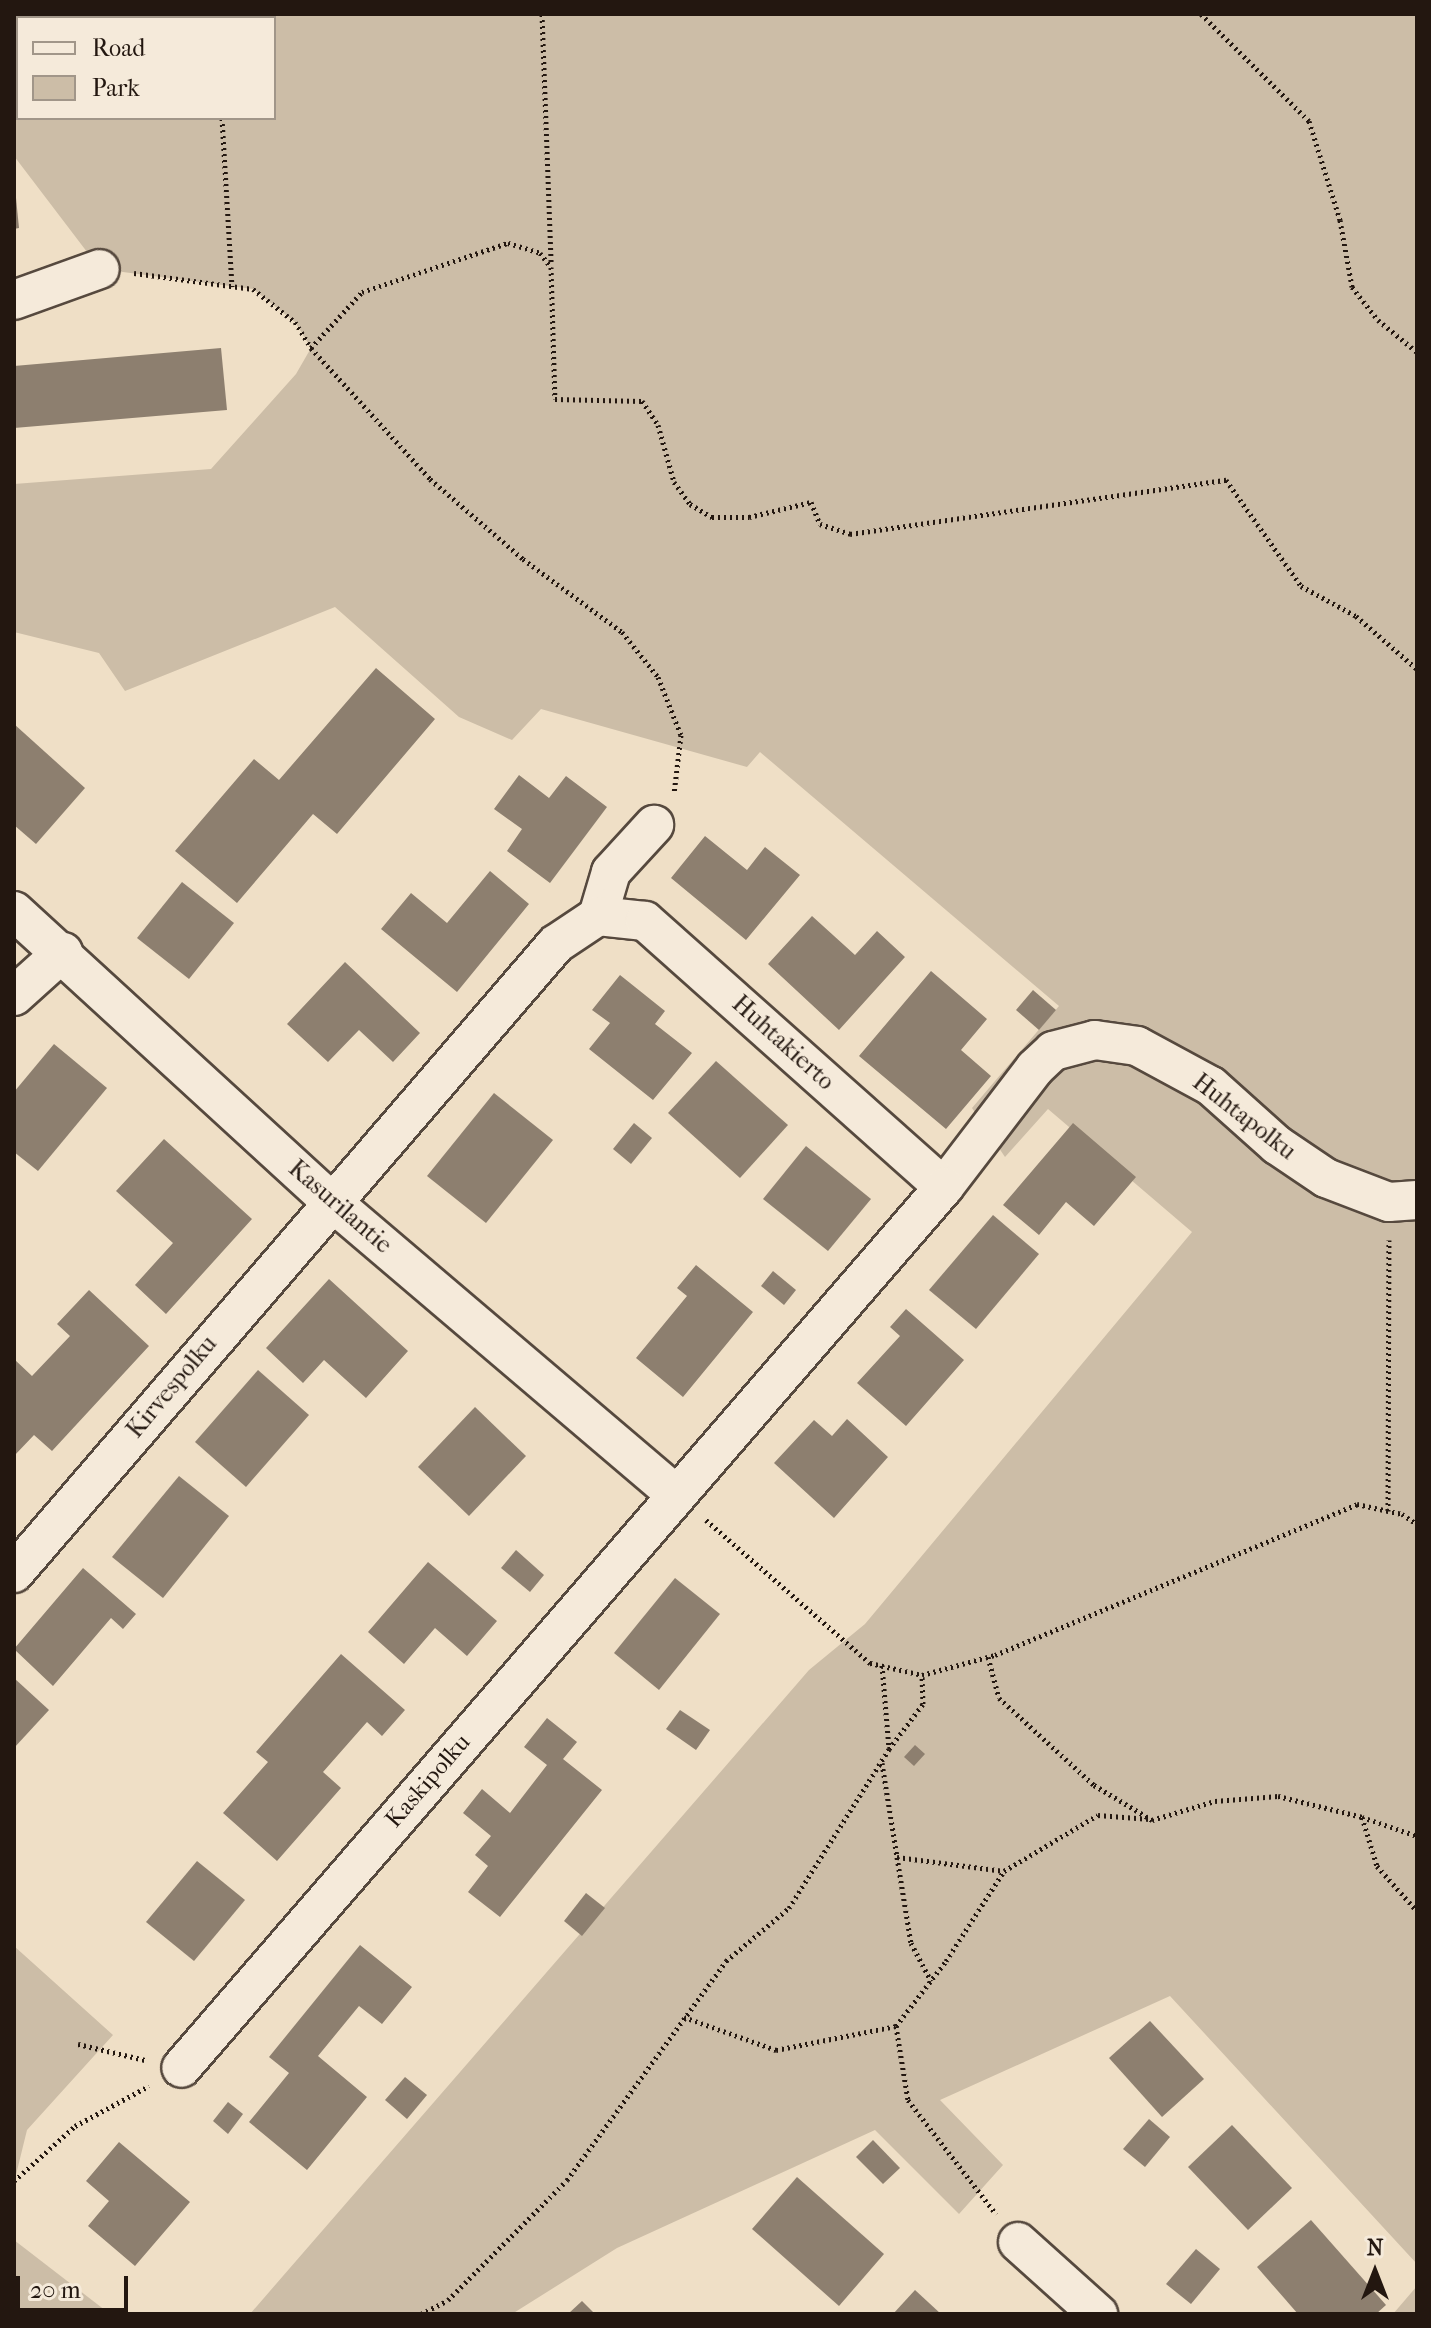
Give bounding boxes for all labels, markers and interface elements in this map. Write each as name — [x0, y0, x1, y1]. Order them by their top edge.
legend — [16, 16, 276, 120]
text: Road — [92, 34, 145, 62]
text: Park — [92, 74, 140, 102]
street label: Huhtakierto — [726, 990, 840, 1096]
street label: Huhtapolku — [1187, 1068, 1301, 1166]
street label: Kasurilantie — [282, 1154, 398, 1260]
street label: Kirvespolku — [121, 1330, 223, 1444]
street label: Kaskipolku — [380, 1728, 476, 1834]
north arrow — [1335, 2232, 1415, 2312]
text: N — [1367, 2235, 1383, 2261]
scale bar — [20, 2260, 132, 2310]
text: 20 m — [30, 2276, 81, 2304]

